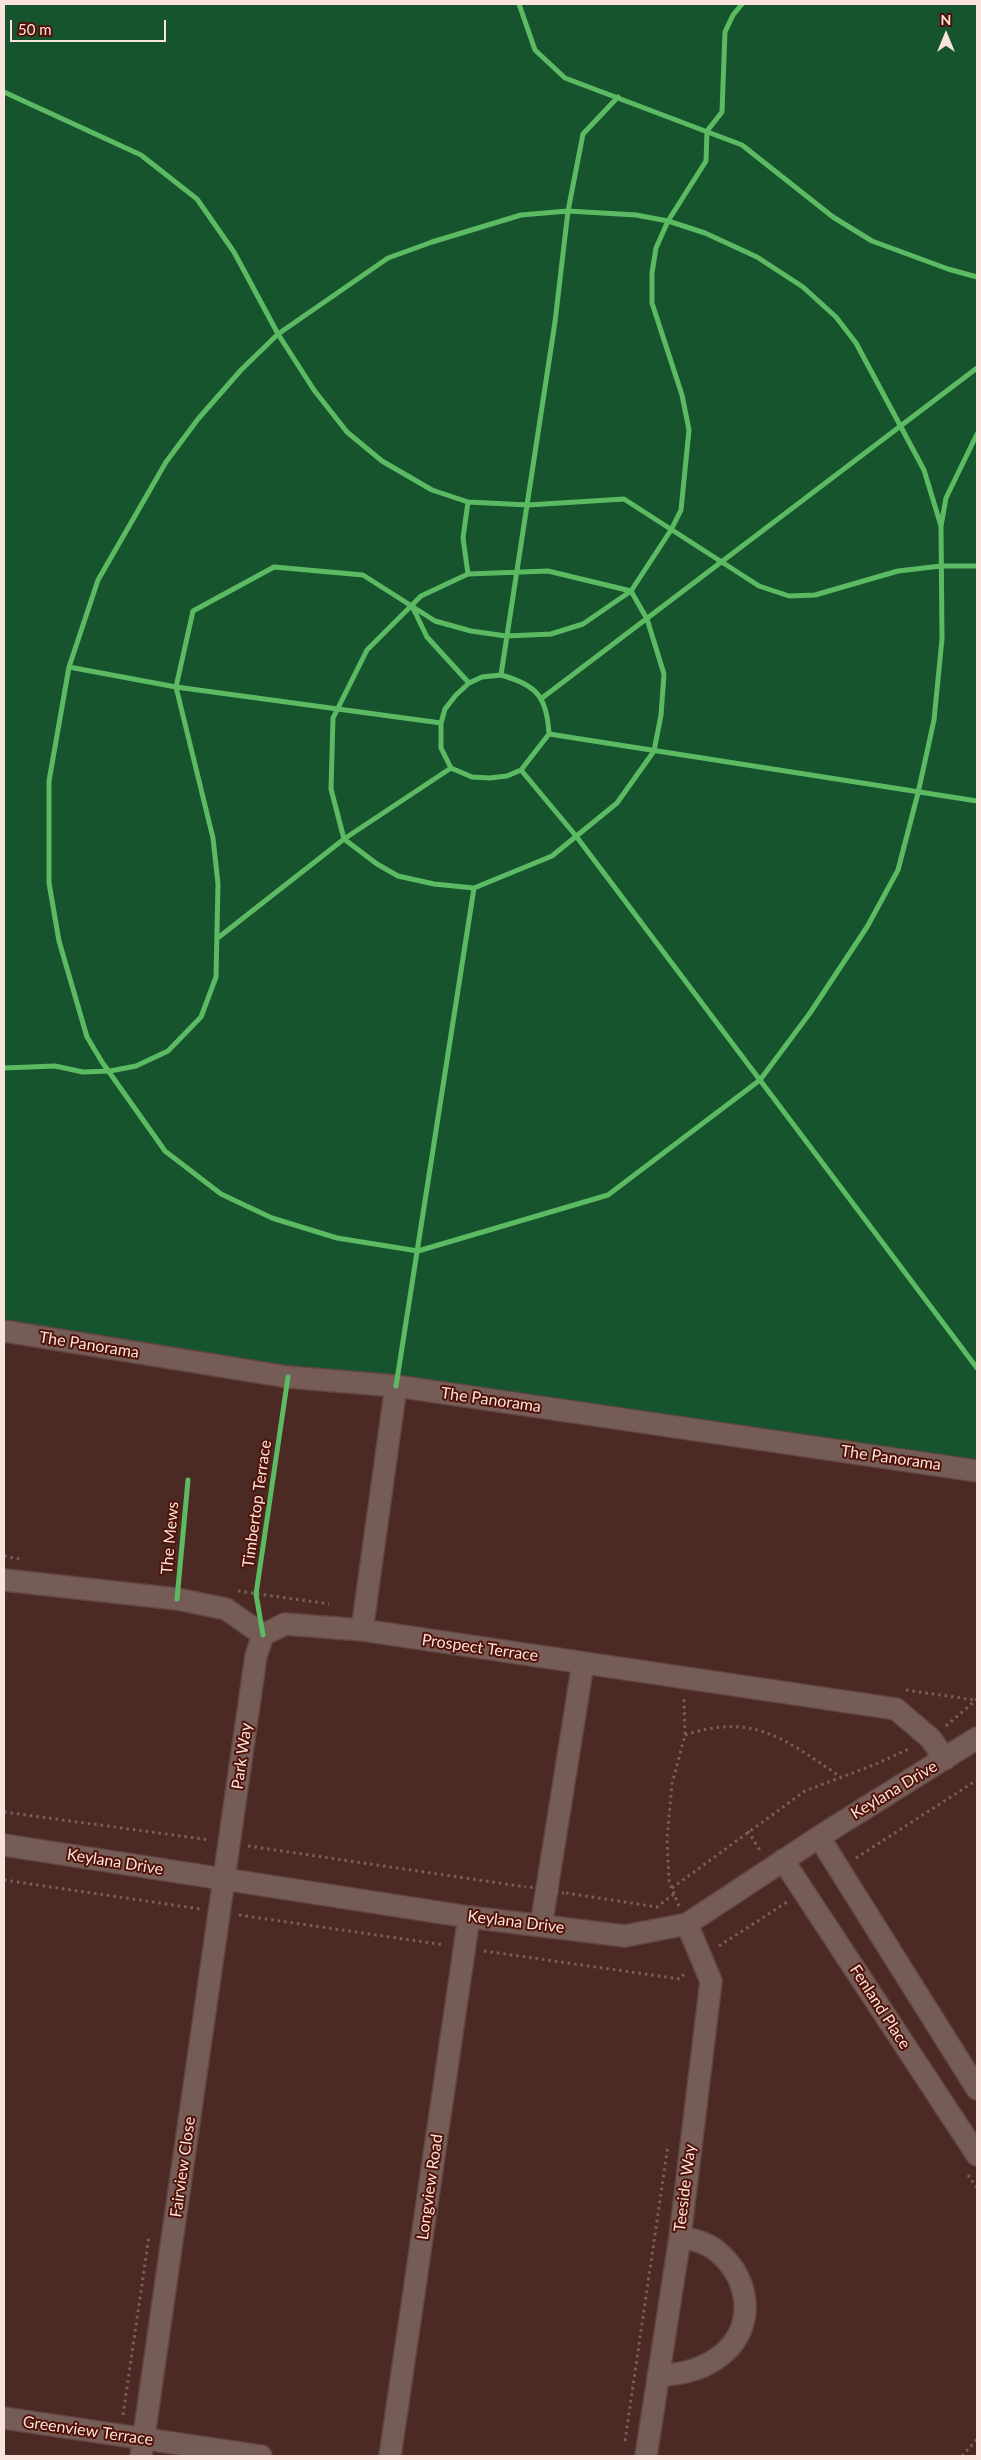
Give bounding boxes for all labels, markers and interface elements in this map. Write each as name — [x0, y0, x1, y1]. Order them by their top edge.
scale bar — [12, 10, 169, 42]
north arrow — [921, 10, 971, 60]
text: N — [941, 11, 951, 28]
text: 50 m — [18, 20, 52, 38]
street label: The Panorama — [38, 1328, 140, 1362]
street label: The Panorama — [440, 1383, 542, 1417]
street label: Timbertop Terrace — [239, 1439, 275, 1569]
street label: The Panorama — [840, 1441, 942, 1475]
street label: The Mews — [157, 1501, 183, 1575]
street label: Prospect Terrace — [421, 1630, 539, 1666]
street label: Park Way — [228, 1721, 256, 1791]
street label: Keylana Drive — [847, 1757, 941, 1823]
street label: Keylana Drive — [65, 1845, 165, 1879]
street label: Keylana Drive — [467, 1907, 565, 1937]
street label: Fenland Place — [846, 1961, 914, 2053]
street label: Fairview Close — [166, 2115, 200, 2219]
street label: Longview Road — [413, 2133, 447, 2241]
street label: Teeside Way — [670, 2143, 700, 2233]
street label: Greenview Terrace — [22, 2412, 154, 2450]

